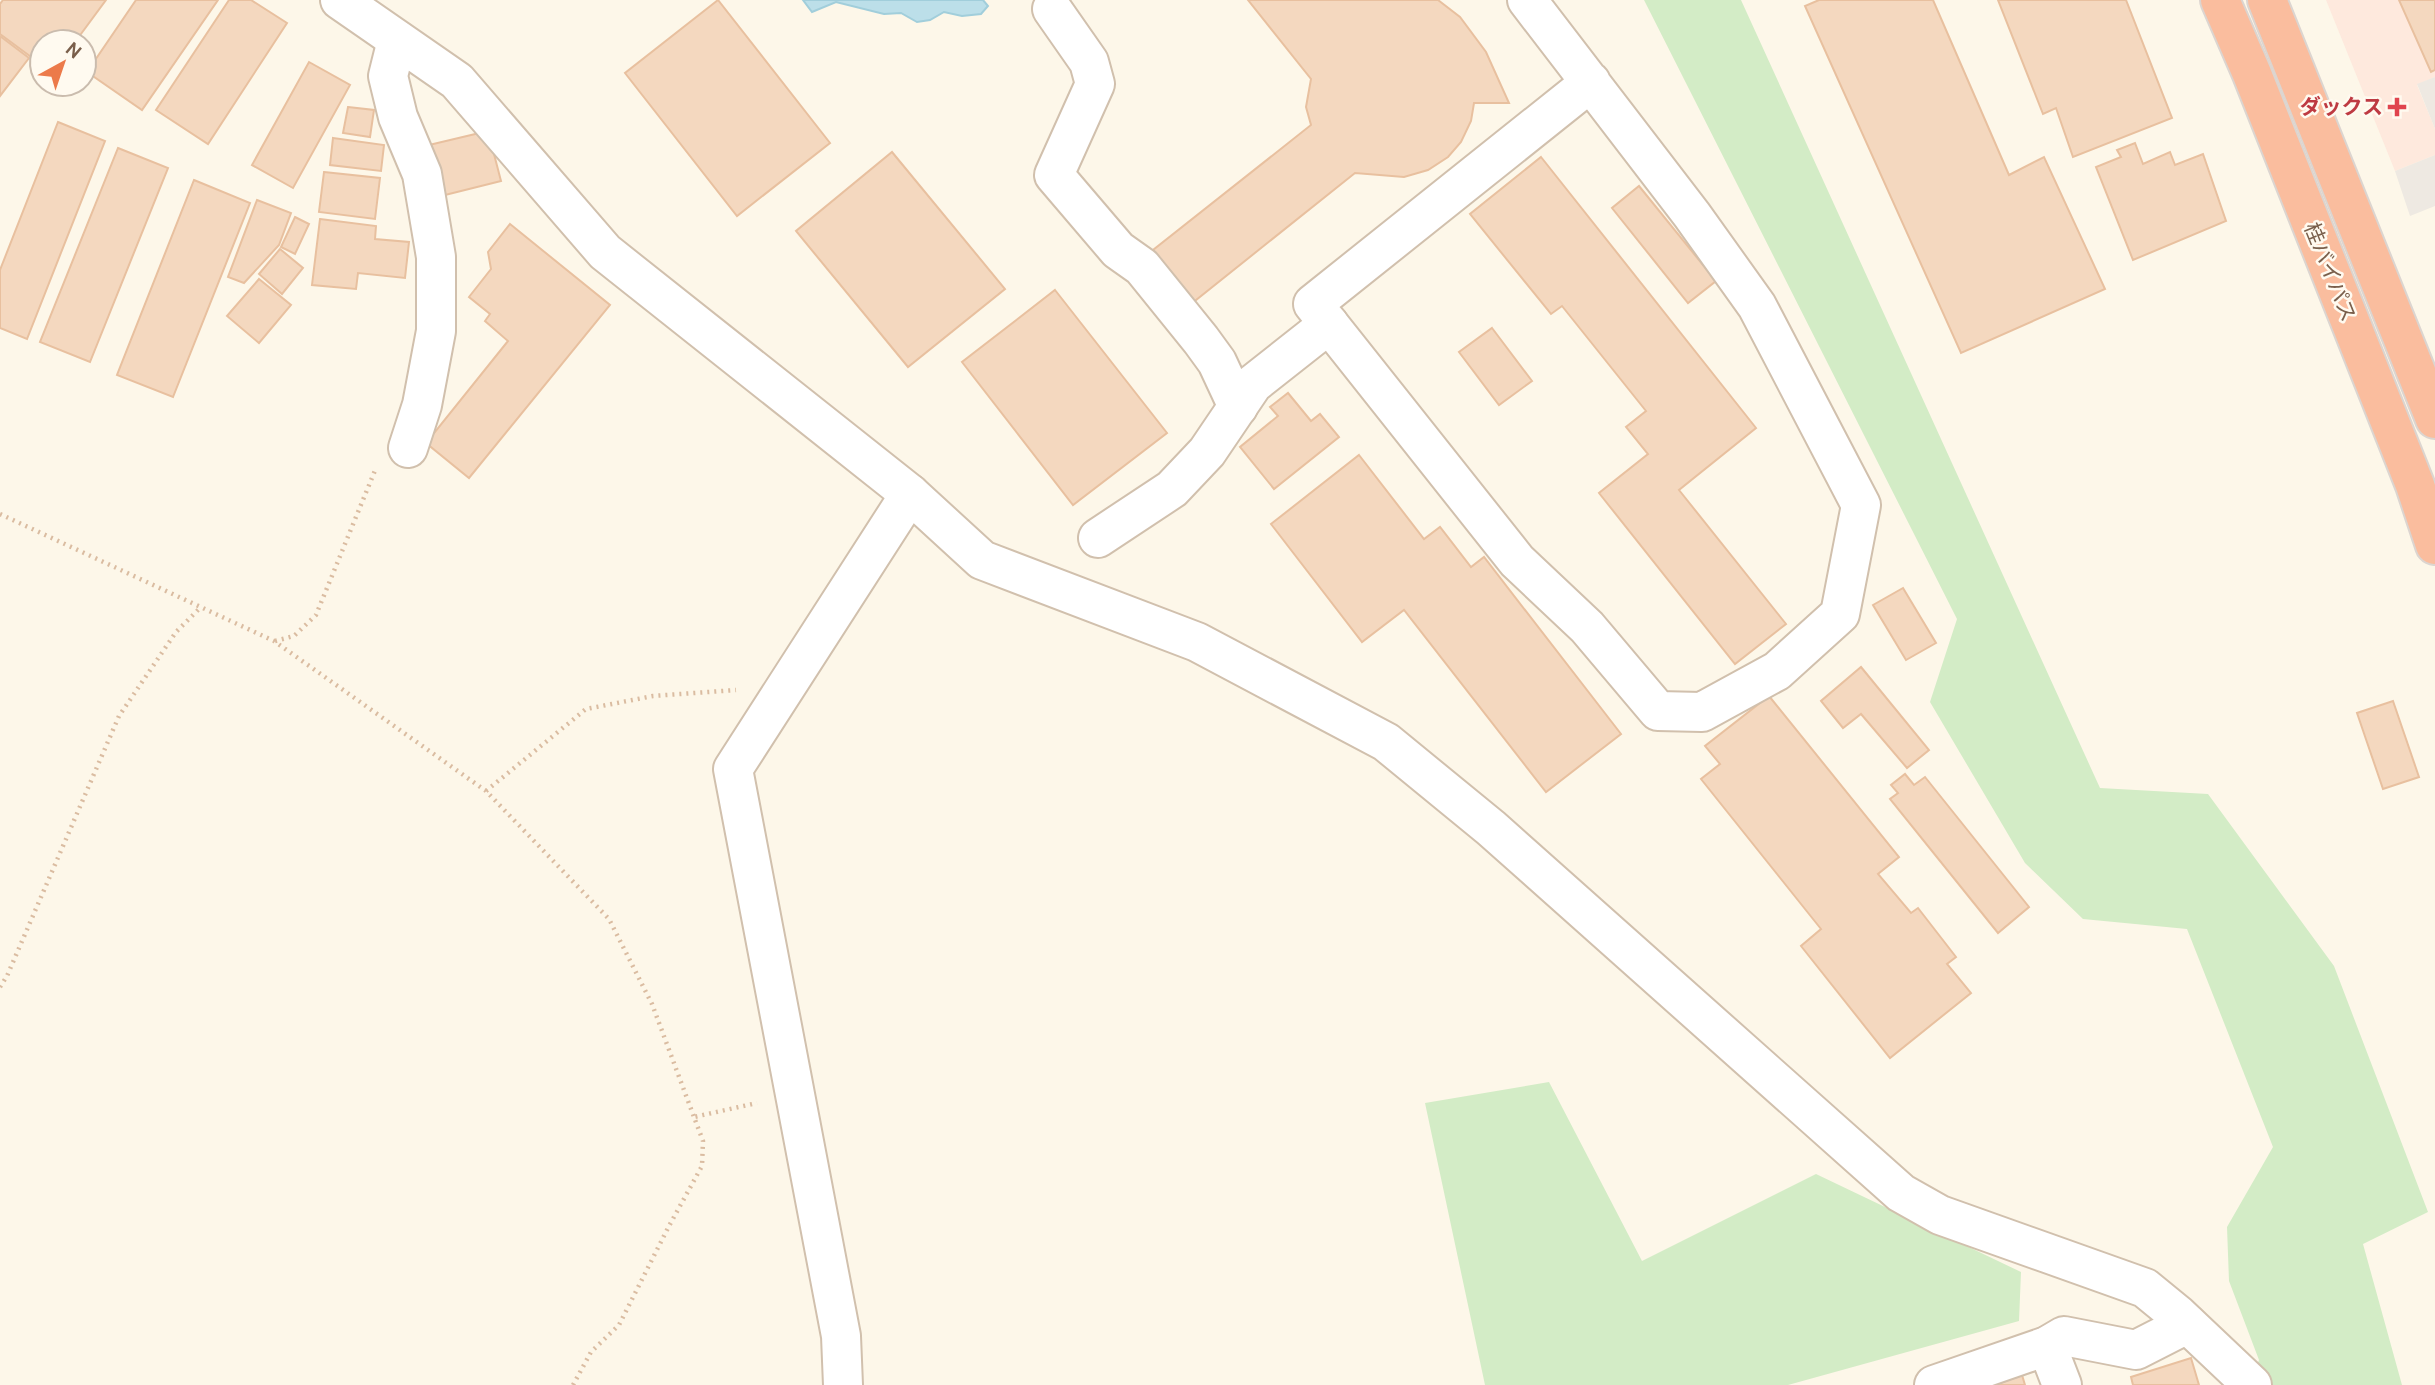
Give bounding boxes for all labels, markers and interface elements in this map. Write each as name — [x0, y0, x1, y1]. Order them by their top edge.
north arrow — [28, 28, 98, 98]
text: N — [61, 37, 86, 63]
place label: ダックス — [2300, 94, 2383, 119]
marker: ダックス — [2389, 99, 2405, 115]
street label: 桂バイパス — [2299, 219, 2362, 325]

